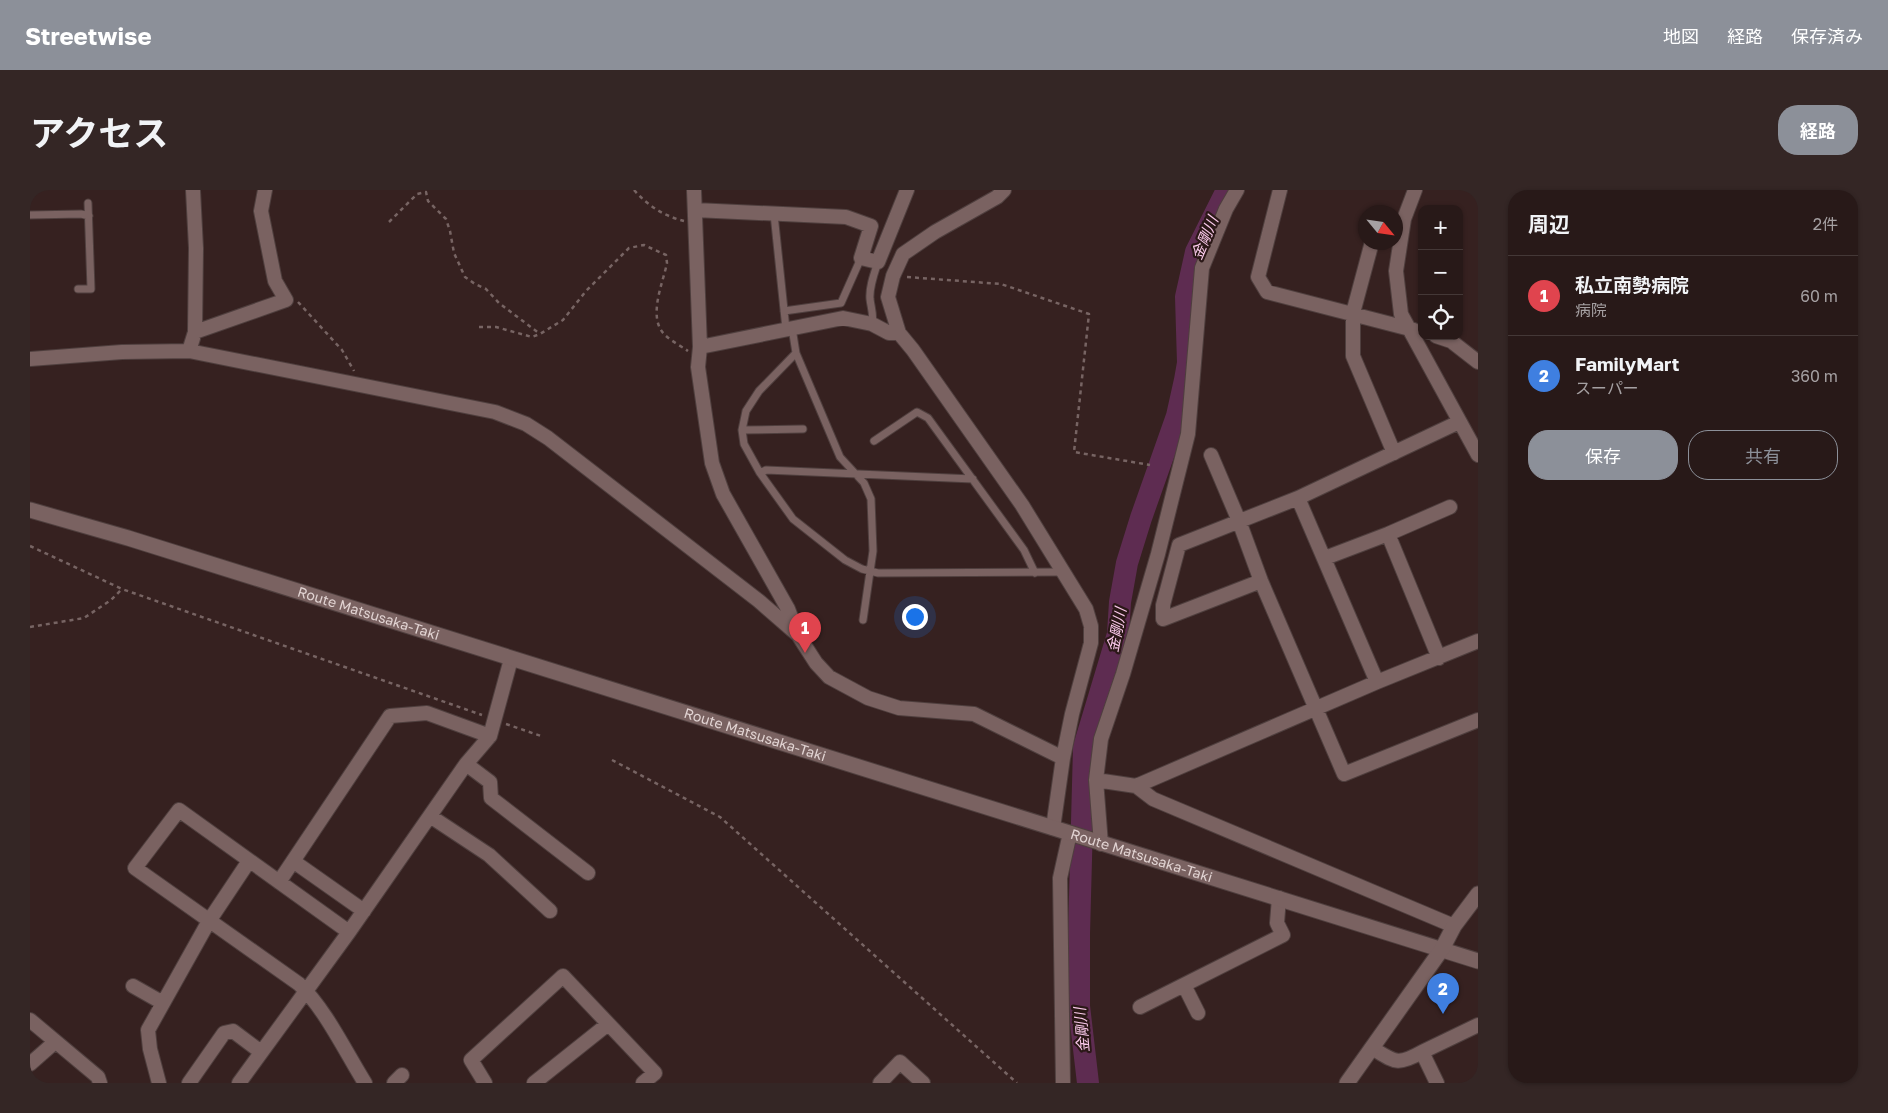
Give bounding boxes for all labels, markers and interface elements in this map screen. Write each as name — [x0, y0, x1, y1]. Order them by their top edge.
text: Streetwise — [25, 21, 152, 50]
text: 地図 — [1663, 25, 1699, 47]
text: 経路 — [1727, 25, 1763, 47]
text: 保存済み — [1791, 25, 1863, 47]
button: 経路 — [1778, 105, 1858, 155]
text: アクセス — [30, 112, 168, 154]
north arrow — [1358, 205, 1403, 250]
map controls — [1418, 205, 1463, 340]
button: + — [1418, 205, 1463, 250]
text: 周辺 — [1528, 211, 1570, 237]
water label: 金剛川 — [1187, 212, 1222, 262]
text: 2件 — [1813, 214, 1838, 234]
button: − — [1418, 250, 1463, 295]
text: 私立南勢病院 — [1575, 273, 1689, 296]
text: 1 — [1540, 286, 1548, 306]
text: 60 m — [1800, 286, 1838, 306]
button: locate — [1418, 295, 1463, 340]
text: 病院 — [1575, 300, 1607, 320]
text: FamilyMart — [1575, 352, 1679, 375]
text: 2 — [1539, 366, 1549, 386]
text: 360 m — [1791, 366, 1838, 386]
text: スーパー — [1575, 378, 1639, 398]
button: 保存 — [1528, 430, 1678, 480]
button: 共有 — [1688, 430, 1838, 480]
street label: Route Matsusaka-Taki — [296, 583, 442, 643]
your location — [902, 604, 928, 630]
water label: 金剛川 — [1103, 604, 1130, 654]
pin: 1 — [789, 612, 821, 653]
street label: Route Matsusaka-Taki — [682, 704, 828, 764]
street label: Route Matsusaka-Taki — [1069, 825, 1215, 885]
pin: 2 — [1427, 973, 1459, 1014]
water label: 金剛川 — [1070, 1005, 1092, 1053]

